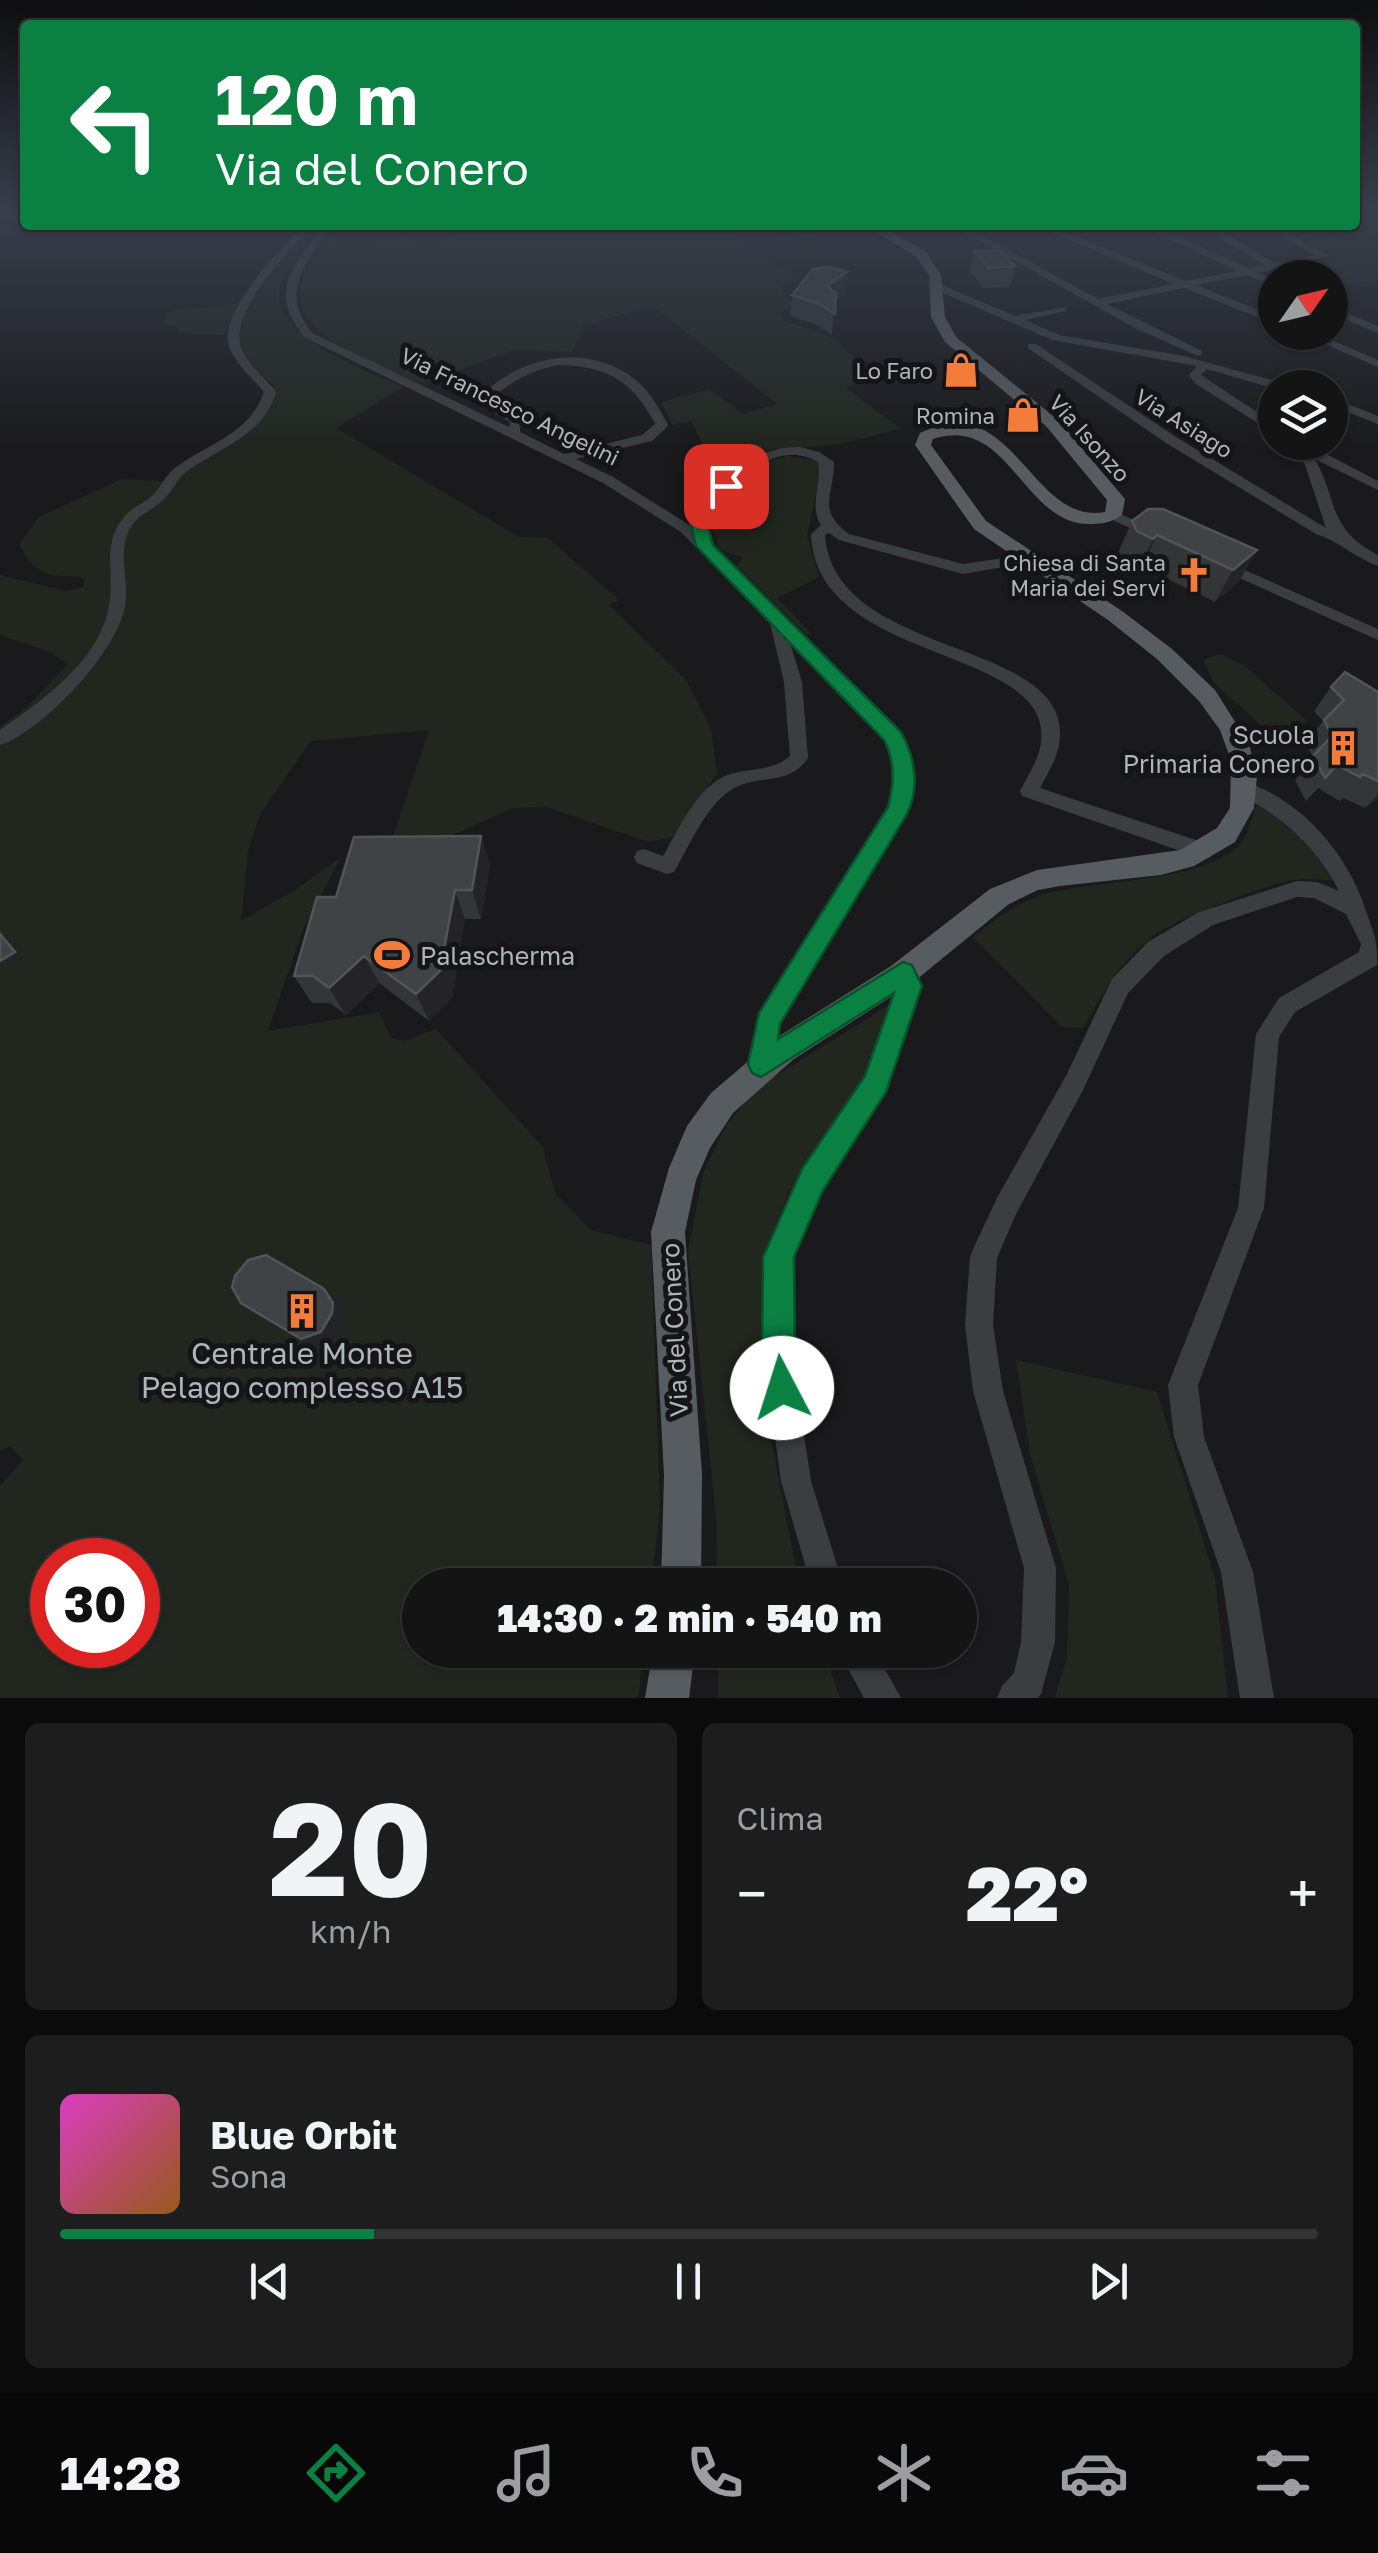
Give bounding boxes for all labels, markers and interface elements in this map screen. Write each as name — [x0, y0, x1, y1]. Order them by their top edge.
text: 120 m — [215, 56, 418, 140]
icon: left — [50, 60, 180, 190]
text: Via del Conero — [215, 141, 529, 195]
north arrow — [1258, 260, 1348, 350]
map controls — [1258, 260, 1348, 460]
street label: Via Francesco Angelini — [396, 341, 624, 471]
shop icon: Lo Faro — [942, 351, 980, 389]
place label: Lo Faro — [855, 357, 933, 384]
button: layers — [1258, 370, 1348, 460]
street label: Via Asiago — [1130, 382, 1238, 464]
street label: Via Isonzo — [1044, 389, 1136, 487]
shop icon: Romina — [1004, 396, 1042, 434]
place label: Romina — [916, 402, 995, 429]
pin — [684, 444, 769, 529]
icon: arrive — [699, 459, 754, 514]
place label: Chiesa di Santa Maria dei Servi — [1003, 549, 1166, 601]
church icon: Chiesa di Santa Maria dei Servi — [1175, 556, 1213, 594]
place label: Scuola Primaria Conero — [1123, 719, 1315, 779]
building icon: Scuola Primaria Conero — [1324, 729, 1362, 767]
sports icon: Palascherma — [373, 936, 411, 974]
place label: Palascherma — [420, 940, 575, 971]
street label: Via del Conero — [654, 1242, 694, 1418]
building icon: Centrale Monte Pelago complesso A15 — [283, 1292, 321, 1330]
place label: Centrale Monte Pelago complesso A15 — [141, 1335, 463, 1405]
position arrow — [730, 1336, 834, 1440]
speed limit sign: 30 — [30, 1538, 160, 1668]
text: 14:30 · 2 min · 540 m — [497, 1595, 882, 1640]
text: 20 — [269, 1769, 433, 1925]
text: Clima — [737, 1799, 823, 1837]
text: 22° — [966, 1847, 1088, 1938]
text: − — [737, 1860, 767, 1926]
text: + — [1288, 1860, 1318, 1926]
text: km/h — [310, 1912, 391, 1950]
text: Blue Orbit — [210, 2112, 397, 2157]
text: Sona — [210, 2157, 287, 2195]
icon: previous — [242, 2254, 297, 2309]
icon: pause — [661, 2254, 716, 2309]
icon: next — [1081, 2254, 1136, 2309]
icon: directions — [301, 2438, 371, 2508]
icon: music — [491, 2438, 561, 2508]
icon: phone — [680, 2438, 750, 2508]
icon: climate — [869, 2438, 939, 2508]
icon: car — [1059, 2438, 1129, 2508]
icon: filters — [1248, 2438, 1318, 2508]
text: 14:28 — [60, 2446, 182, 2500]

